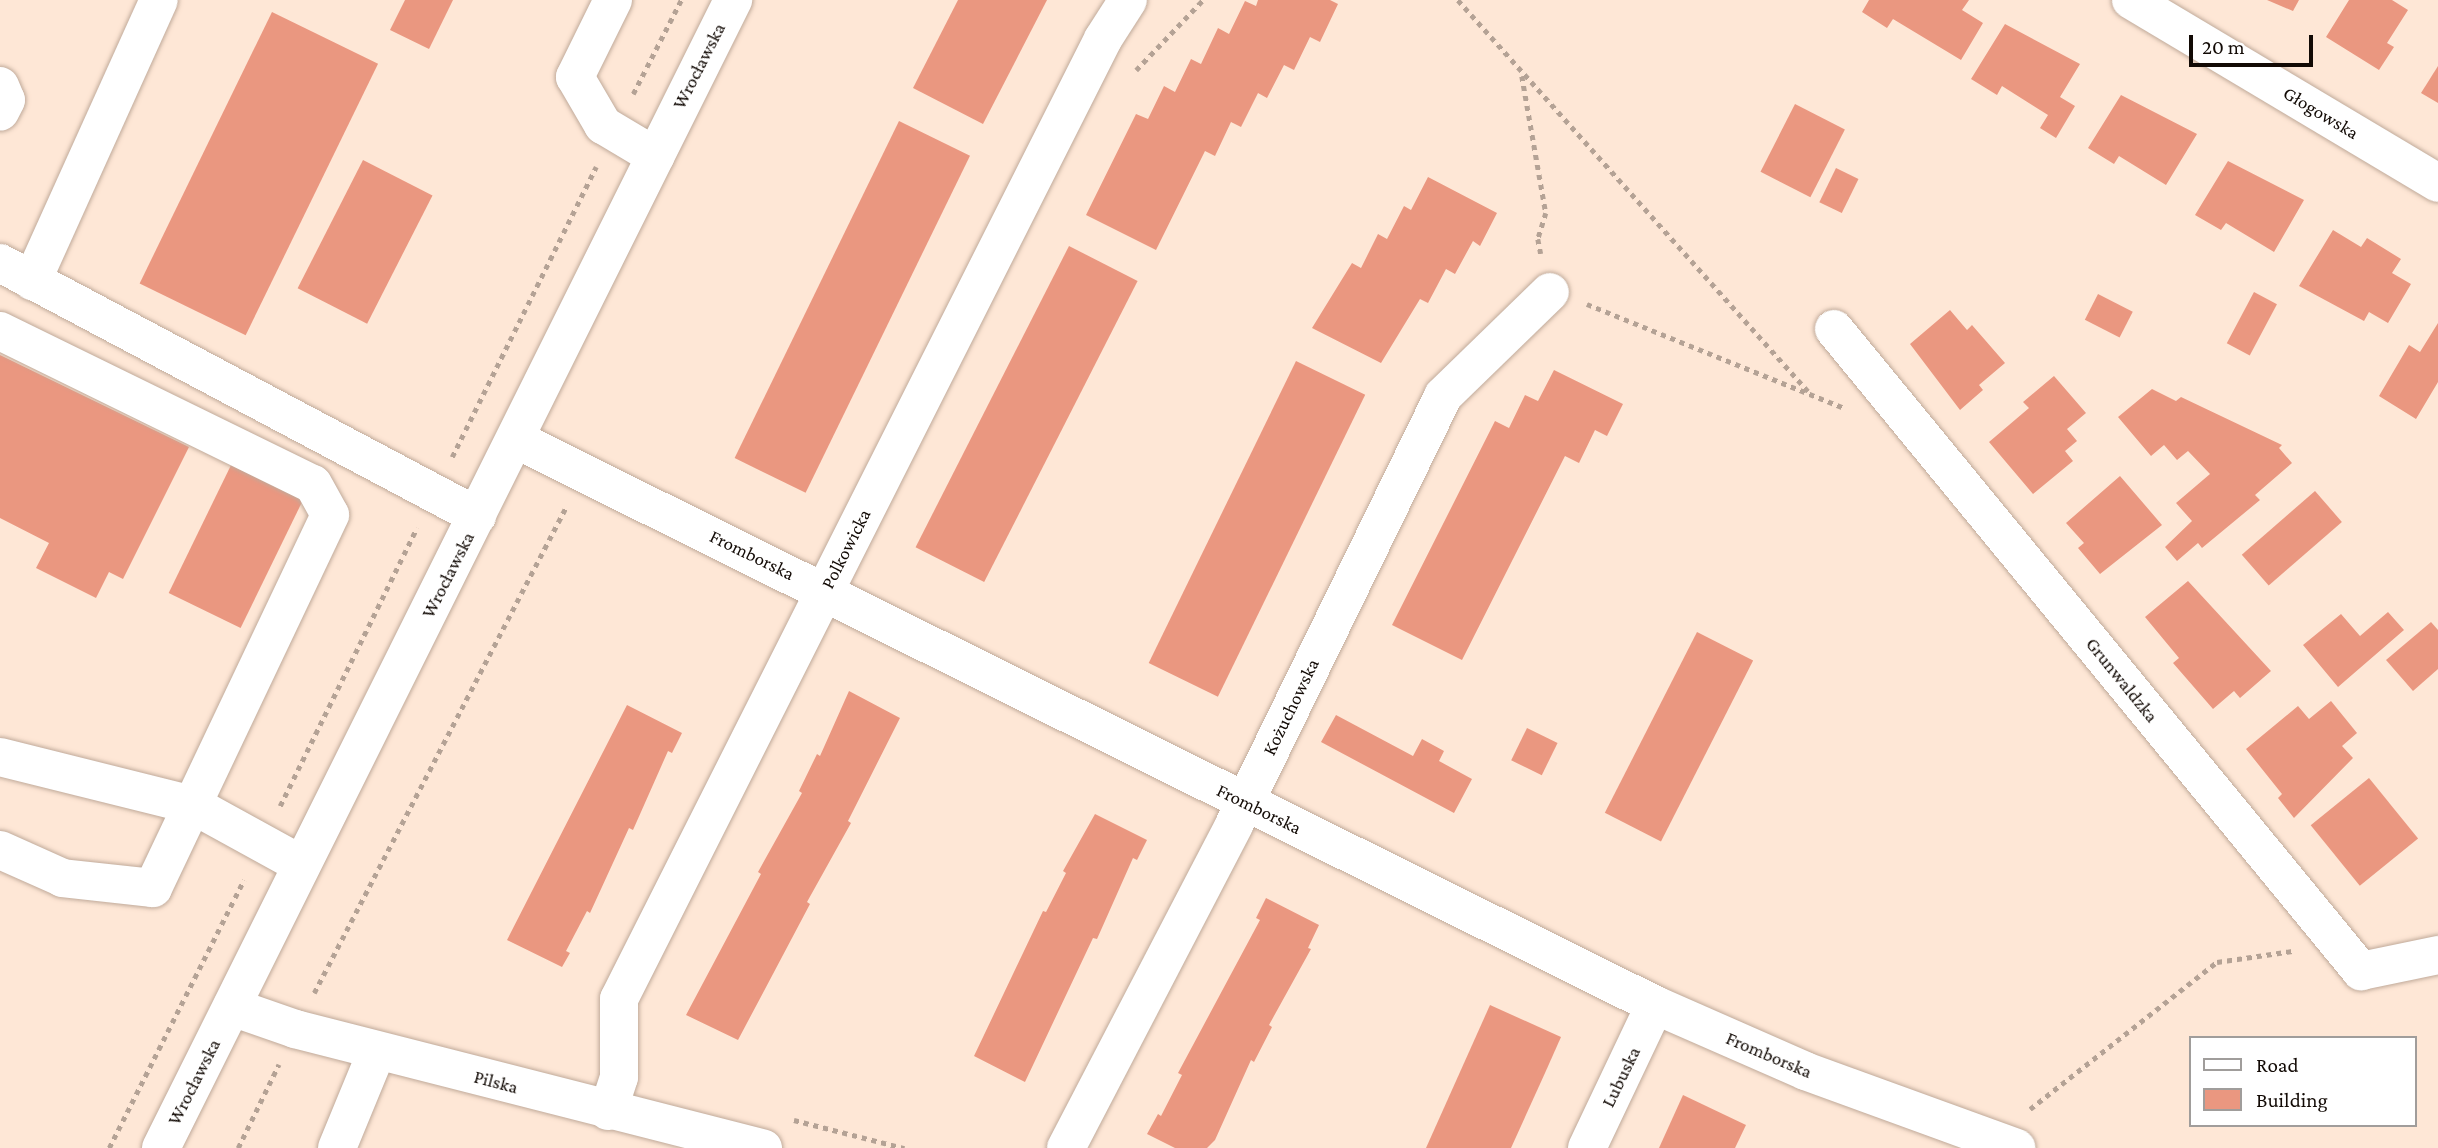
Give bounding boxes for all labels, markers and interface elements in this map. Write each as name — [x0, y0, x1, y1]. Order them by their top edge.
street label: Wrocławska — [668, 19, 730, 113]
scale bar — [2193, 21, 2317, 65]
text: 20 m — [2202, 35, 2245, 59]
street label: Głogowska — [2279, 82, 2363, 144]
street label: Polkowicka — [816, 505, 876, 593]
street label: Fromborska — [706, 525, 798, 585]
street label: Wrocławska — [417, 528, 479, 622]
street label: Grunwaldzka — [2081, 633, 2163, 727]
street label: Kożuchowska — [1258, 655, 1324, 759]
street label: Fromborska — [1213, 779, 1305, 839]
street label: Fromborska — [1723, 1027, 1815, 1083]
street label: Wrocławska — [163, 1035, 225, 1129]
legend — [2190, 1036, 2417, 1127]
street label: Lubuska — [1597, 1043, 1645, 1111]
text: Road — [2256, 1053, 2299, 1077]
street label: Pilska — [471, 1065, 521, 1099]
text: Building — [2256, 1088, 2328, 1112]

